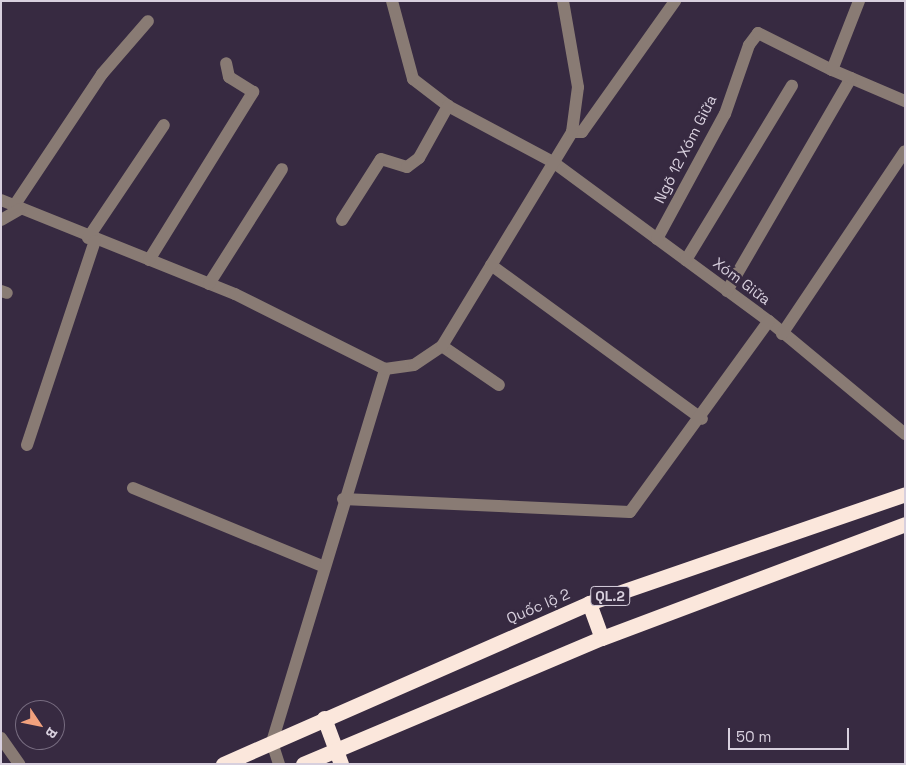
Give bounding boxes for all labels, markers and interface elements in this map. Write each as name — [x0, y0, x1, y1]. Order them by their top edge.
street label: Ngõ 12 Xóm Giữa — [650, 92, 720, 206]
street label: Xóm Giữa — [710, 254, 774, 308]
road number: QL.2 — [590, 584, 630, 608]
street label: Quốc lộ 2 — [504, 585, 572, 627]
north arrow — [15, 700, 65, 750]
scale bar — [731, 718, 852, 750]
text: B — [42, 724, 62, 742]
text: 50 m — [736, 727, 771, 746]

